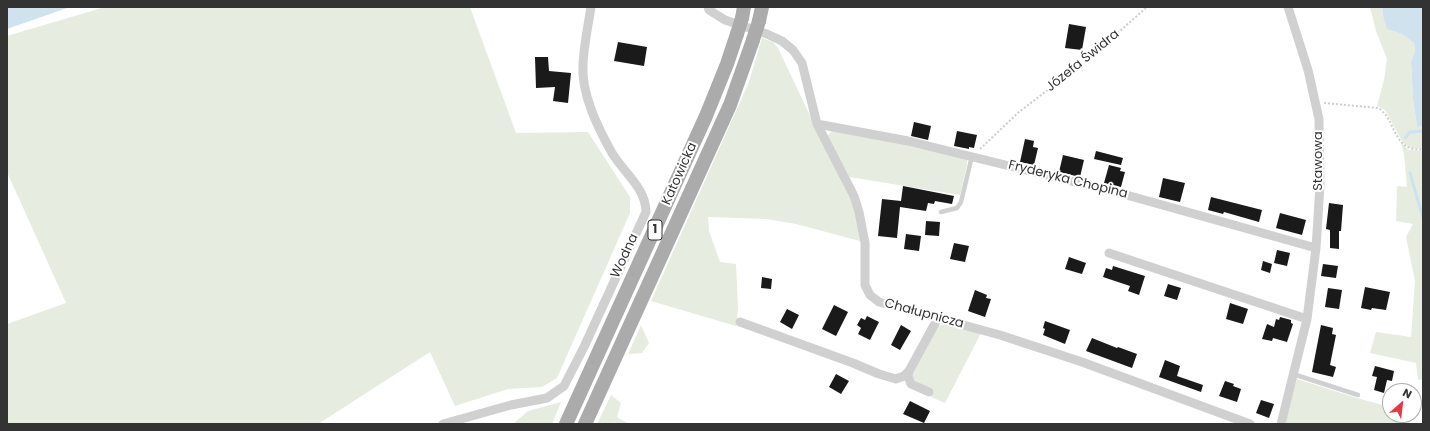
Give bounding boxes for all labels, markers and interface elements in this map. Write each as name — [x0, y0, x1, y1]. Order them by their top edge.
street label: Józefa Świdra — [1043, 27, 1123, 95]
street label: Stawowa — [1311, 131, 1327, 191]
street label: Katowicka — [659, 140, 701, 208]
street label: Fryderyka Chopina — [1007, 158, 1129, 202]
road number: 1 — [648, 220, 662, 240]
street label: Wodna — [608, 231, 642, 281]
street label: Chałupnicza — [883, 296, 965, 332]
north arrow — [1382, 383, 1422, 423]
text: N — [1400, 384, 1415, 402]

